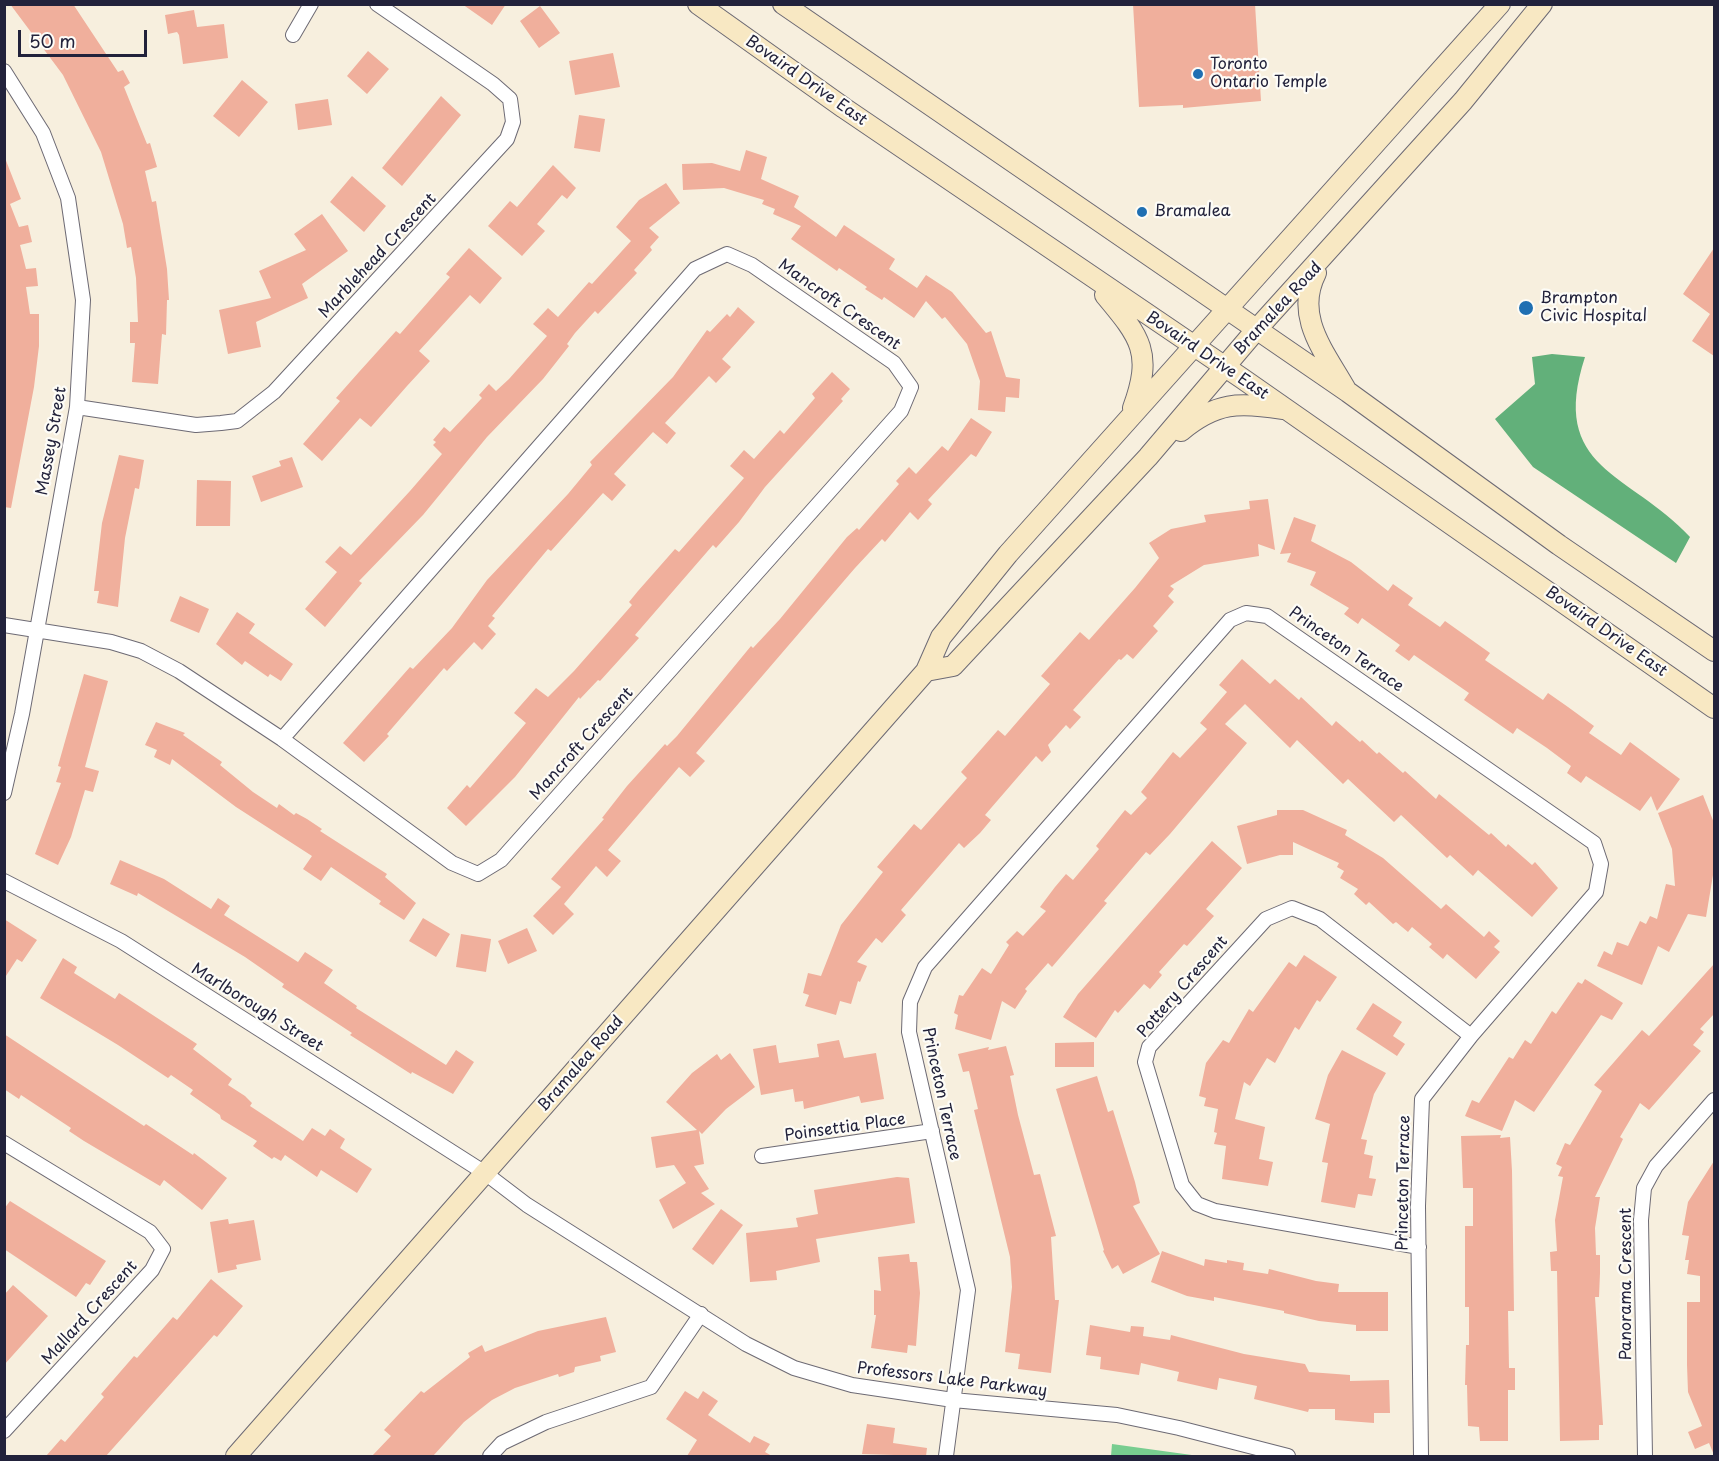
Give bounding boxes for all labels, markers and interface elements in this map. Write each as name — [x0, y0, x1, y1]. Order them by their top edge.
scale bar — [21, 18, 150, 56]
text: 50 m — [29, 27, 76, 54]
street label: Bovaird Drive East — [742, 32, 870, 130]
place label: Toronto Ontario Temple — [1210, 55, 1328, 93]
marker: Toronto Ontario Temple — [1191, 67, 1205, 81]
street label: Marblehead Crescent — [315, 190, 441, 322]
place label: Bramalea — [1154, 202, 1230, 222]
marker: Bramalea — [1135, 205, 1149, 219]
street label: Mancroft Crescent — [774, 256, 904, 354]
street label: Bramalea Road — [1230, 258, 1326, 360]
place label: Brampton Civic Hospital — [1540, 289, 1647, 327]
marker: Brampton Civic Hospital — [1517, 299, 1535, 317]
street label: Bovaird Drive East — [1142, 308, 1272, 404]
street label: Massey Street — [33, 385, 71, 497]
street label: Bovaird Drive East — [1542, 583, 1670, 681]
street label: Princeton Terrace — [1285, 603, 1407, 697]
street label: Mancroft Crescent — [526, 684, 638, 804]
street label: Pottery Crescent — [1134, 932, 1232, 1042]
street label: Marlborough Street — [187, 960, 327, 1056]
street label: Bramalea Road — [534, 1012, 628, 1116]
street label: Princeton Terrace — [918, 1026, 964, 1162]
street label: Poinsettia Place — [783, 1110, 907, 1146]
street label: Princeton Terrace — [1393, 1115, 1415, 1251]
street label: Panorama Crescent — [1617, 1208, 1637, 1360]
street label: Mallard Crescent — [38, 1257, 142, 1369]
street label: Professors Lake Parkway — [856, 1359, 1048, 1401]

